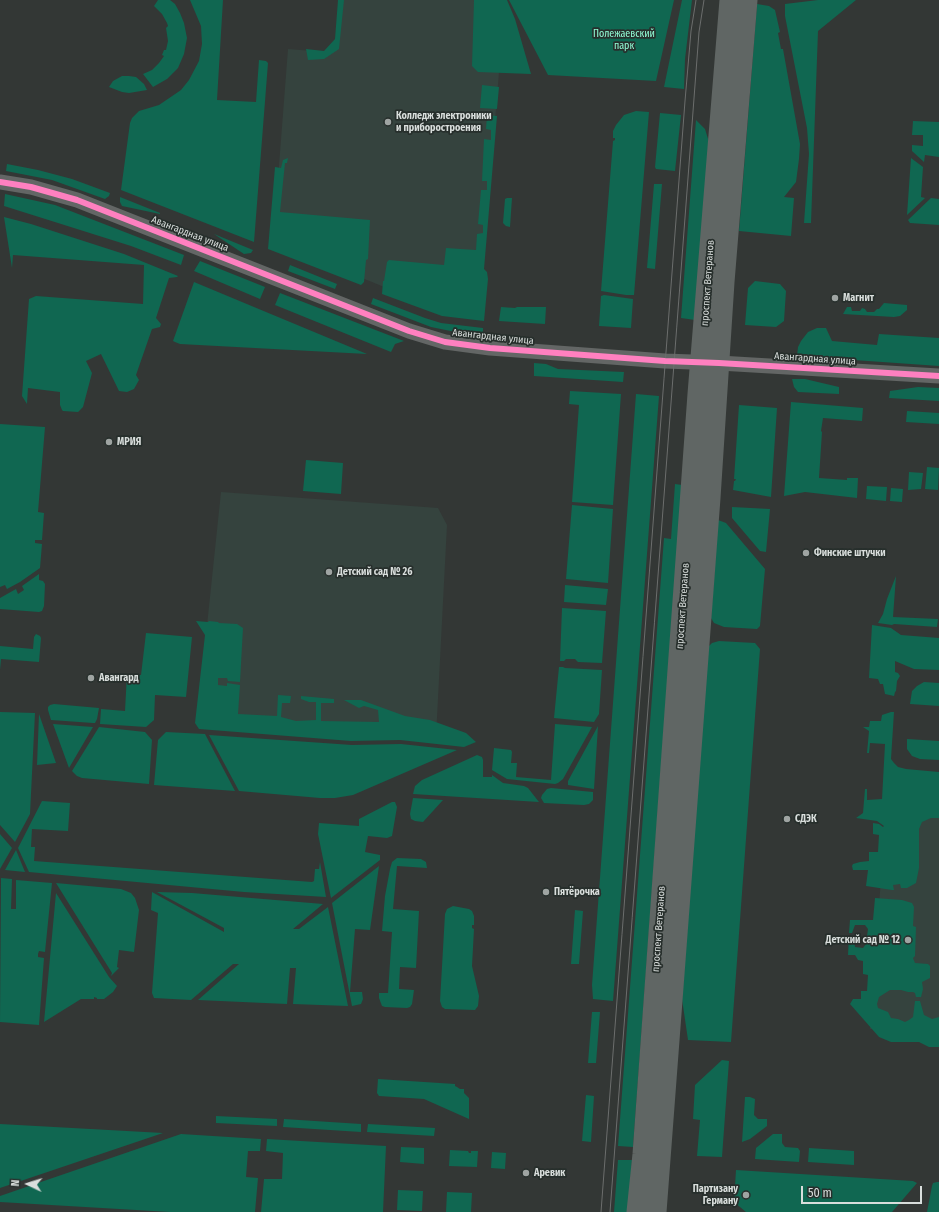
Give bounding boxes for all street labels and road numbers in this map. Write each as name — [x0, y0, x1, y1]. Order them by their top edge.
street label: Авангардная улица — [150, 214, 230, 254]
street label: проспект Ветеранов — [699, 240, 717, 326]
street label: Авангардная улица — [452, 327, 534, 347]
street label: Авангардная улица — [774, 350, 856, 368]
street label: проспект Ветеранов — [674, 563, 692, 649]
street label: проспект Ветеранов — [650, 886, 668, 972]

